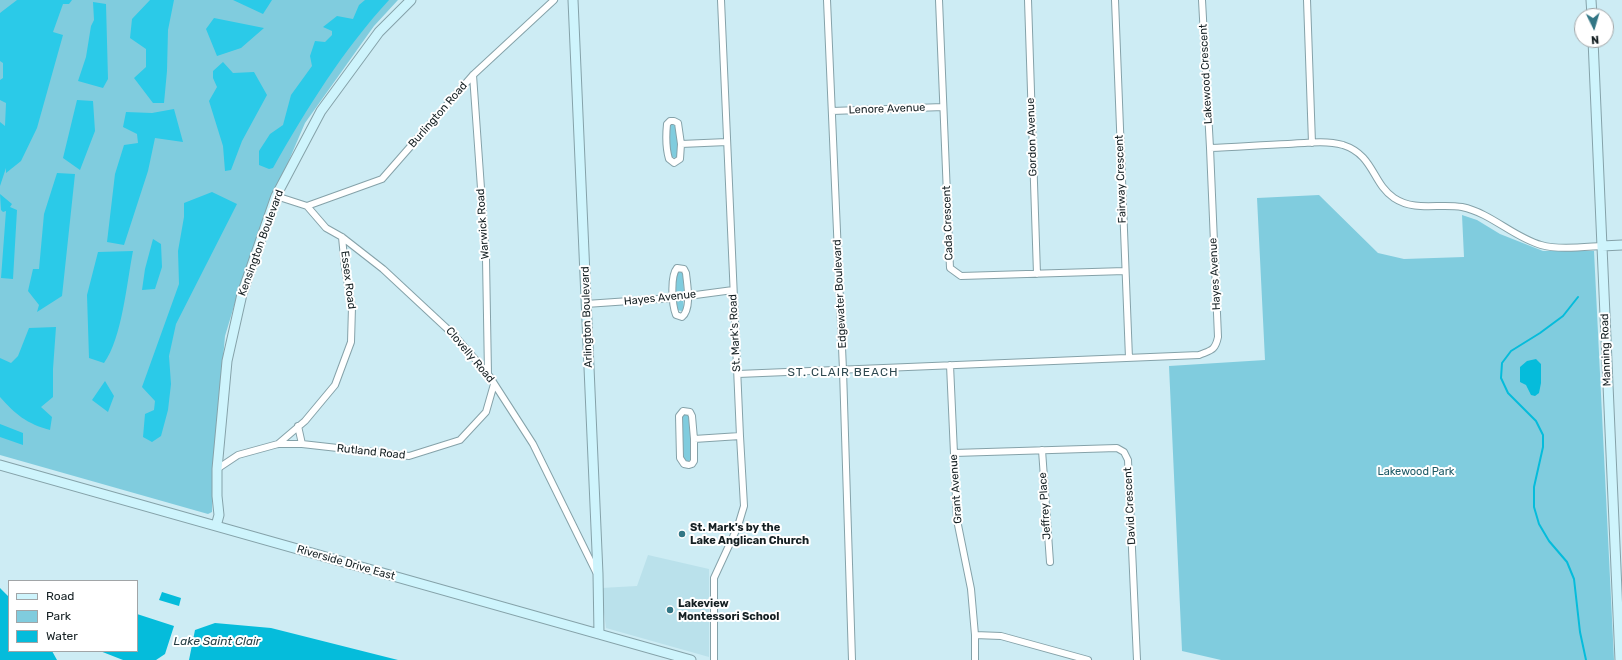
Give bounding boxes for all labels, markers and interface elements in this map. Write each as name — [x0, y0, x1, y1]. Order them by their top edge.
north arrow — [1574, 8, 1614, 48]
street label: Lakewood Crescent — [1197, 23, 1215, 125]
text: N — [1590, 33, 1600, 46]
street label: Burlington Road — [406, 79, 470, 151]
street label: Gordon Avenue — [1024, 97, 1040, 177]
street label: Lenore Avenue — [848, 101, 926, 117]
street label: Fairway Crescent — [1113, 134, 1129, 224]
street label: Cada Crescent — [940, 185, 956, 261]
street label: Kensington Boulevard — [236, 188, 286, 298]
street label: Warwick Road — [474, 188, 492, 260]
street label: Hayes Avenue — [1207, 237, 1223, 311]
street label: Edgewater Boulevard — [831, 239, 849, 349]
street label: Essex Road — [338, 250, 358, 310]
street label: Arlington Boulevard — [579, 266, 595, 368]
street label: Hayes Avenue — [623, 288, 697, 308]
street label: St. Mark's Road — [726, 294, 744, 372]
street label: Manning Road — [1598, 313, 1614, 387]
street label: Clovelly Road — [443, 325, 497, 385]
district label: ST. CLAIR BEACH — [787, 366, 899, 380]
street label: Rutland Road — [336, 442, 406, 462]
street label: Grant Avenue — [947, 454, 965, 524]
park label: Lakewood Park — [1377, 465, 1455, 479]
street label: David Crescent — [1121, 467, 1139, 545]
street label: Jeffrey Place — [1036, 472, 1054, 540]
place label: St. Mark's by the Lake Anglican Church — [690, 521, 809, 547]
marker: St. Mark's by the Lake Anglican Church — [677, 529, 687, 539]
street label: Riverside Drive East — [295, 543, 397, 583]
legend — [8, 580, 138, 652]
text: Road — [46, 589, 74, 603]
place label: Lakeview Montessori School — [678, 597, 779, 623]
marker: Lakeview Montessori School — [665, 605, 675, 615]
text: Park — [46, 609, 71, 623]
text: Water — [46, 629, 78, 643]
water label: Lake Saint Clair — [174, 635, 260, 649]

